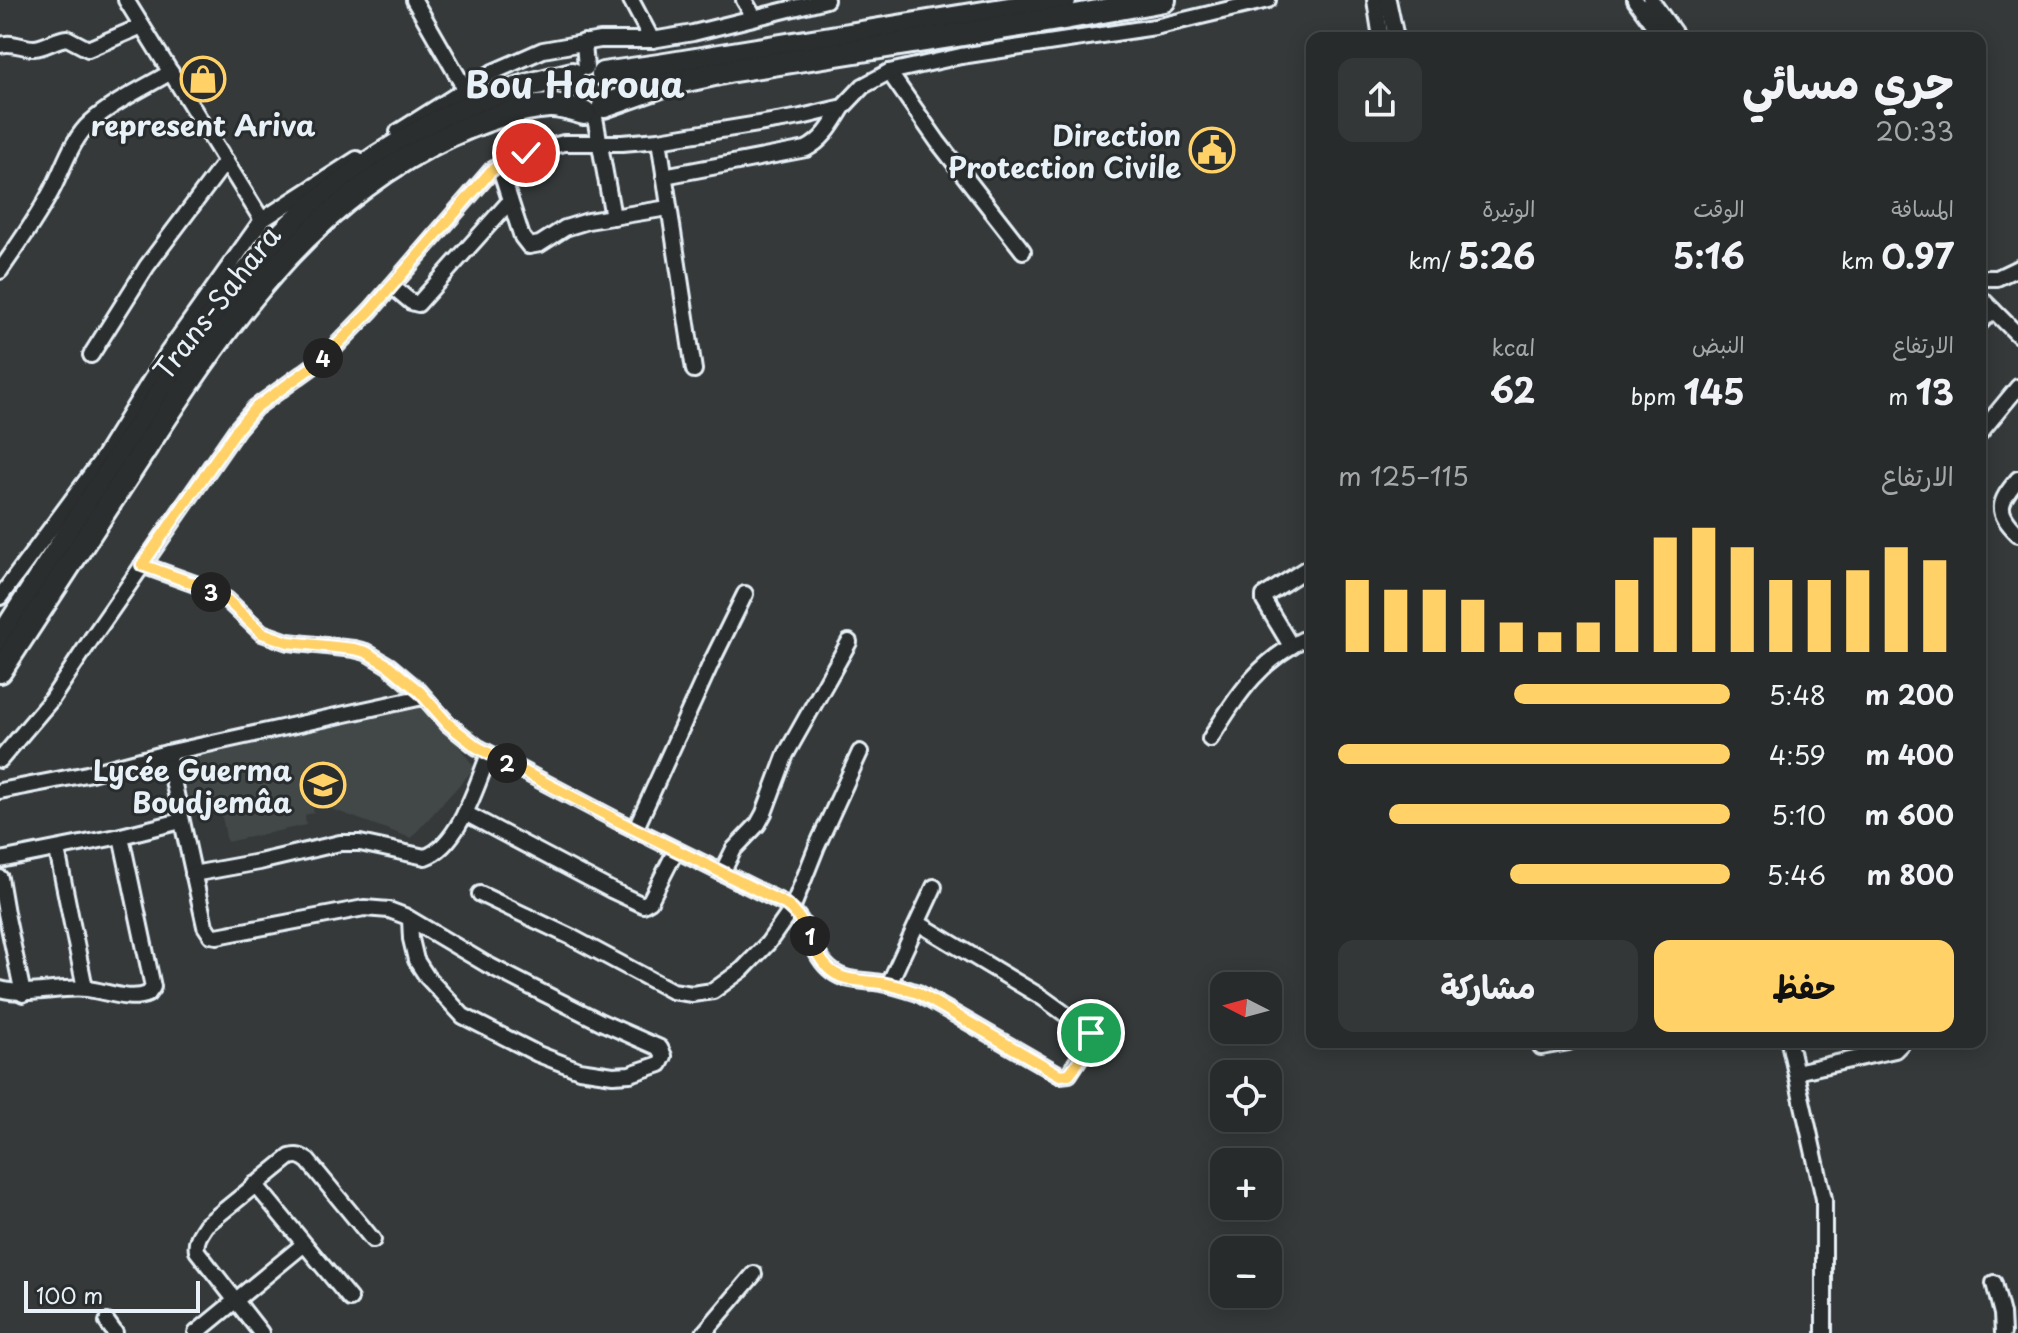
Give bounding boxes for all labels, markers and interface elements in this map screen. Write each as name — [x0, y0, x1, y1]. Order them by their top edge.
text: جري مسائي — [1742, 48, 1954, 114]
shop icon: represent Ariva — [179, 55, 227, 103]
district label: Bou Haroua — [465, 56, 686, 110]
button: share — [1338, 58, 1422, 142]
place label: represent Ariva — [91, 103, 316, 146]
text: 20:33 — [1875, 111, 1954, 150]
place label: Direction Protection Civile — [948, 113, 1181, 188]
pin — [492, 119, 560, 187]
public building icon: Direction Protection Civile — [1188, 126, 1236, 174]
icon: check — [504, 131, 548, 175]
text: الوتيرة — [1482, 191, 1535, 224]
text: الوقت — [1693, 191, 1745, 224]
text: المسافة — [1891, 191, 1954, 224]
street label: Trans-Sahara — [142, 215, 290, 389]
text: 5:26 — [1458, 229, 1535, 281]
text: 5:16 — [1673, 229, 1745, 281]
text: 0.97 — [1881, 229, 1954, 281]
text: /km — [1409, 243, 1458, 276]
text: km — [1841, 243, 1881, 276]
text: النبض — [1692, 327, 1745, 360]
text: الارتفاع — [1892, 327, 1954, 360]
text: kcal — [1491, 330, 1535, 363]
pin: 4 — [303, 338, 343, 378]
text: 4 — [316, 341, 330, 374]
text: 62 — [1490, 363, 1535, 415]
text: 145 — [1684, 365, 1745, 417]
text: 13 — [1916, 365, 1954, 417]
text: bpm — [1630, 379, 1684, 412]
text: m — [1888, 379, 1916, 412]
text: 115–125 m — [1338, 456, 1469, 495]
text: الارتفاع — [1881, 456, 1954, 495]
pin: 3 — [191, 572, 231, 612]
text: 3 — [204, 575, 218, 608]
text: 5:48 — [1769, 675, 1826, 714]
text: 200 m — [1865, 675, 1954, 714]
text: 4:59 — [1769, 735, 1826, 774]
text: 400 m — [1865, 735, 1954, 774]
pin: 2 — [487, 743, 527, 783]
text: 2 — [499, 746, 515, 779]
place label: Lycée Guerma Boudjemâa — [93, 748, 293, 823]
school or university icon: Lycée Guerma Boudjemâa — [299, 761, 347, 809]
text: 5:10 — [1771, 795, 1826, 834]
text: 600 m — [1865, 795, 1954, 834]
text: 5:46 — [1766, 855, 1826, 894]
text: 800 m — [1867, 855, 1954, 894]
pin: 1 — [790, 916, 830, 956]
text: 1 — [805, 919, 815, 952]
button: مشاركة — [1338, 940, 1638, 1032]
button: حفظ — [1654, 940, 1954, 1032]
north arrow — [1210, 972, 1282, 1044]
map controls — [1210, 972, 1282, 1308]
pin — [1057, 999, 1125, 1067]
icon: arrive — [1069, 1011, 1113, 1055]
button: locate — [1210, 1060, 1282, 1132]
button: + — [1210, 1148, 1282, 1220]
button: − — [1210, 1236, 1282, 1308]
scale bar — [24, 1277, 200, 1313]
text: 100 m — [36, 1278, 103, 1311]

